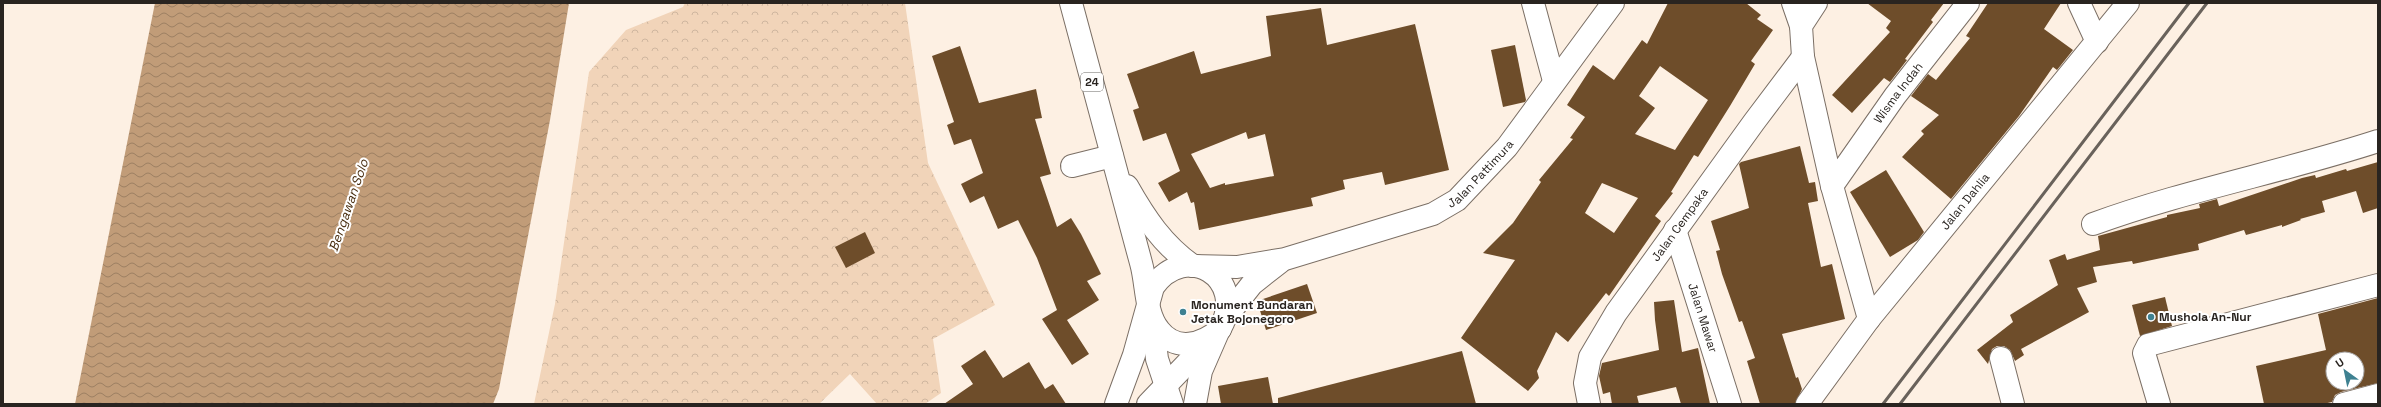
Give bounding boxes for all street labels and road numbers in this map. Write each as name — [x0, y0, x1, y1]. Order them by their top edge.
street label: Wisma Indah — [1870, 59, 1926, 127]
road number: 24 — [1081, 73, 1103, 91]
street label: Jalan Pattimura — [1445, 137, 1517, 212]
street label: Jalan Dahlia — [1937, 170, 1993, 233]
street label: Jalan Cempaka — [1648, 185, 1712, 265]
street label: Jalan Mawar — [1684, 281, 1721, 355]

